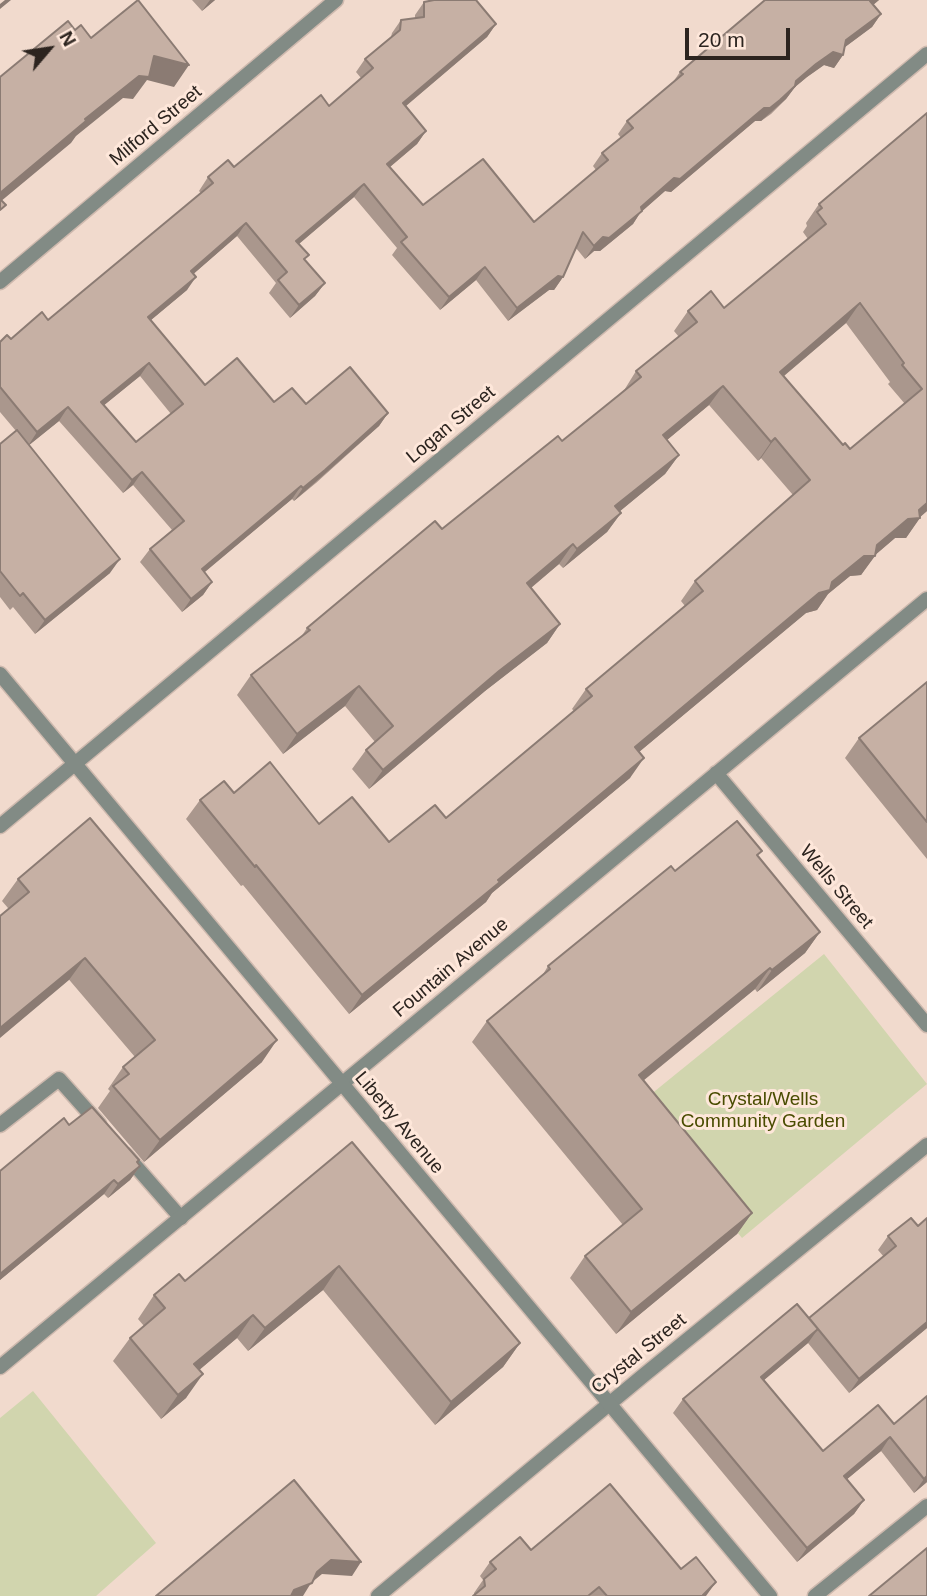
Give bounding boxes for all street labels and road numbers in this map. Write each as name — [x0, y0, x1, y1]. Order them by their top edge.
street label: Milford Street — [105, 81, 207, 171]
street label: Logan Street — [402, 381, 500, 469]
street label: Wells Street — [794, 841, 878, 933]
street label: Fountain Avenue — [389, 913, 513, 1023]
street label: Liberty Avenue — [350, 1067, 448, 1179]
street label: Crystal Street — [587, 1309, 691, 1399]

